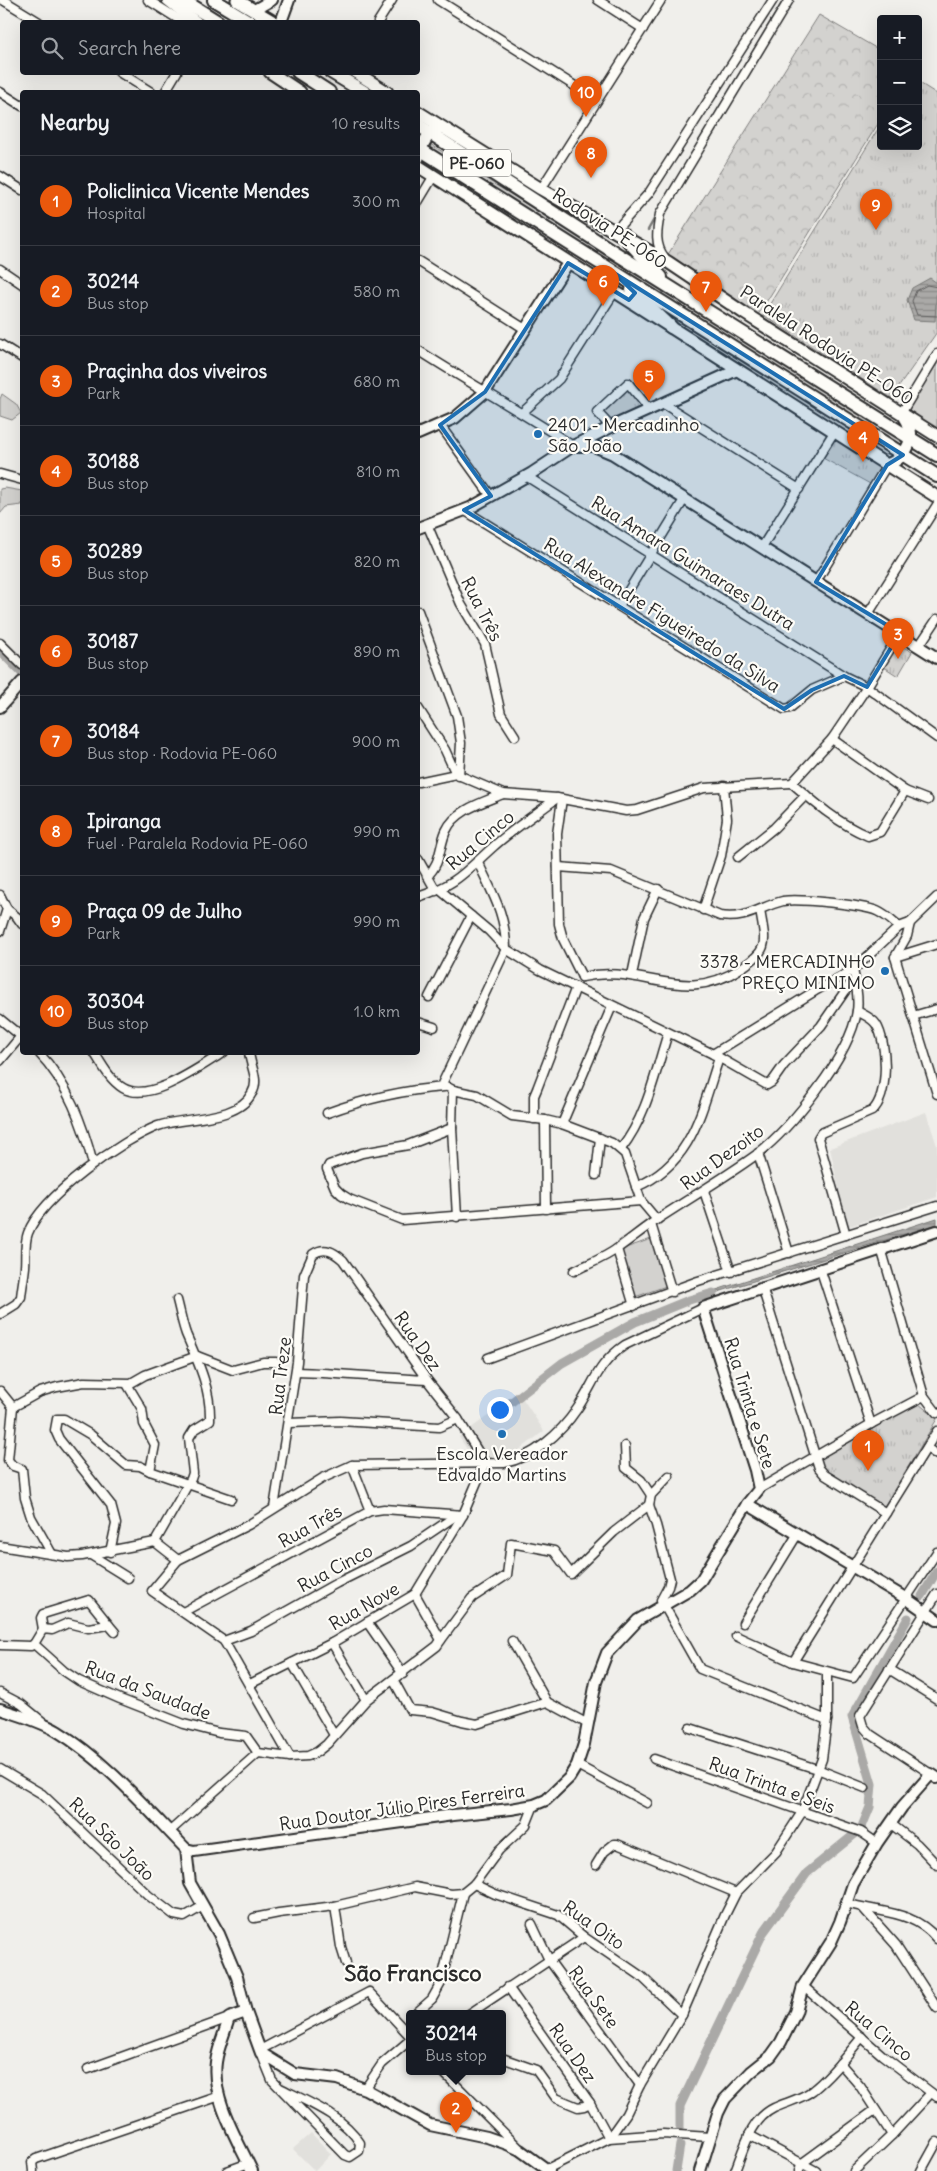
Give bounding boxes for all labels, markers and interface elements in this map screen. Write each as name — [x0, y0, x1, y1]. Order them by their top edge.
map controls — [877, 15, 922, 150]
button: + — [877, 15, 922, 60]
search box — [20, 20, 420, 75]
icon: search — [38, 34, 66, 62]
text: Search here — [78, 36, 181, 60]
button: − — [877, 60, 922, 105]
pin: 10 — [570, 76, 602, 117]
button: layers — [877, 105, 922, 150]
text: Nearby — [40, 109, 110, 136]
text: 10 results — [332, 113, 400, 133]
pin: 8 — [575, 137, 607, 178]
road number: PE-060 — [443, 150, 511, 177]
text: Policlinica Vicente Mendes — [87, 179, 310, 203]
street label: Rodovia PE-060 — [548, 182, 672, 274]
pin: 9 — [860, 189, 892, 230]
text: 1 — [53, 191, 59, 211]
text: 300 m — [352, 191, 400, 211]
text: Hospital — [87, 203, 146, 223]
pin: 6 — [587, 265, 619, 306]
text: 30214 — [87, 269, 139, 293]
pin: 7 — [690, 271, 722, 312]
street label: Paralela Rodovia PE-060 — [736, 280, 918, 410]
text: 2 — [52, 281, 60, 301]
text: 580 m — [353, 281, 400, 301]
text: Bus stop — [87, 293, 149, 313]
text: Praçinha dos viveiros — [87, 359, 267, 383]
pin: 5 — [633, 360, 665, 401]
text: 3 — [51, 371, 61, 391]
text: 680 m — [353, 371, 400, 391]
text: Park — [87, 383, 120, 403]
place label: 2401 - Mercadinho São João — [548, 413, 699, 457]
pin: 4 — [847, 421, 879, 462]
marker: 2401 - Mercadinho São João — [532, 428, 544, 440]
text: 30188 — [87, 449, 140, 473]
text: 4 — [51, 461, 61, 481]
text: 810 m — [356, 461, 400, 481]
text: Bus stop — [87, 473, 149, 493]
street label: Rua Amara Guimaraes Dutra — [587, 491, 799, 635]
street label: Rua Alexandre Figueiredo da Silva — [540, 533, 784, 697]
text: 30289 — [87, 539, 143, 563]
text: 5 — [51, 551, 61, 571]
text: 820 m — [354, 551, 400, 571]
text: Bus stop — [87, 563, 149, 583]
street label: Rua Três — [456, 573, 508, 645]
pin: 3 — [882, 618, 914, 659]
text: 30187 — [87, 629, 138, 653]
text: 6 — [51, 641, 61, 661]
text: 890 m — [353, 641, 400, 661]
text: Bus stop — [87, 653, 149, 673]
text: 30184 — [87, 719, 140, 743]
text: 7 — [52, 731, 60, 751]
text: 900 m — [352, 731, 400, 751]
text: Bus stop · Rodovia PE-060 — [87, 743, 277, 763]
street label: Rua Cinco — [441, 805, 519, 875]
text: Ipiranga — [87, 809, 161, 833]
text: 8 — [51, 821, 61, 841]
text: 990 m — [353, 821, 400, 841]
text: Fuel · Paralela Rodovia PE-060 — [87, 833, 308, 853]
text: Praça 09 de Julho — [87, 899, 242, 923]
text: 9 — [51, 911, 61, 931]
text: 990 m — [353, 911, 400, 931]
text: Park — [87, 923, 120, 943]
place label: 3378 - MERCADINHO PREÇO MINIMO — [700, 950, 875, 994]
marker: 3378 - MERCADINHO PREÇO MINIMO — [879, 965, 891, 977]
text: 30304 — [87, 989, 145, 1013]
text: 10 — [48, 1001, 64, 1021]
text: 1.0 km — [354, 1001, 400, 1021]
text: Bus stop — [87, 1013, 149, 1033]
street label: Rua Dezoito — [676, 1119, 768, 1195]
street label: Rua Dez — [389, 1307, 447, 1376]
street label: Rua Treze — [264, 1335, 296, 1417]
street label: Rua Trinta e Sete — [719, 1335, 781, 1471]
your location — [487, 1397, 513, 1423]
marker: Escola Vereador Edvaldo Martins — [496, 1428, 508, 1440]
pin: 1 — [852, 1430, 884, 1471]
place label: Escola Vereador Edvaldo Martins — [436, 1442, 568, 1486]
street label: Rua Três — [274, 1499, 346, 1553]
street label: Rua Cinco — [294, 1539, 376, 1597]
street label: Rua Nove — [325, 1577, 403, 1635]
street label: Rua da Saudade — [82, 1655, 214, 1725]
street label: Rua Trinta e Seis — [706, 1751, 838, 1819]
street label: Rua Doutor Júlio Pires Ferreira — [278, 1778, 526, 1836]
street label: Rua São João — [64, 1792, 160, 1886]
street label: Rua Oito — [559, 1895, 629, 1955]
district label: São Francisco — [344, 1959, 482, 1987]
street label: Rua Sete — [564, 1961, 624, 2033]
street label: Rua Cinco — [840, 1996, 918, 2066]
popup — [406, 2010, 506, 2075]
street label: Rua Dez — [544, 2019, 602, 2088]
text: 30214 — [425, 2021, 477, 2045]
text: Bus stop — [425, 2045, 487, 2065]
pin: 2 — [440, 2092, 472, 2133]

